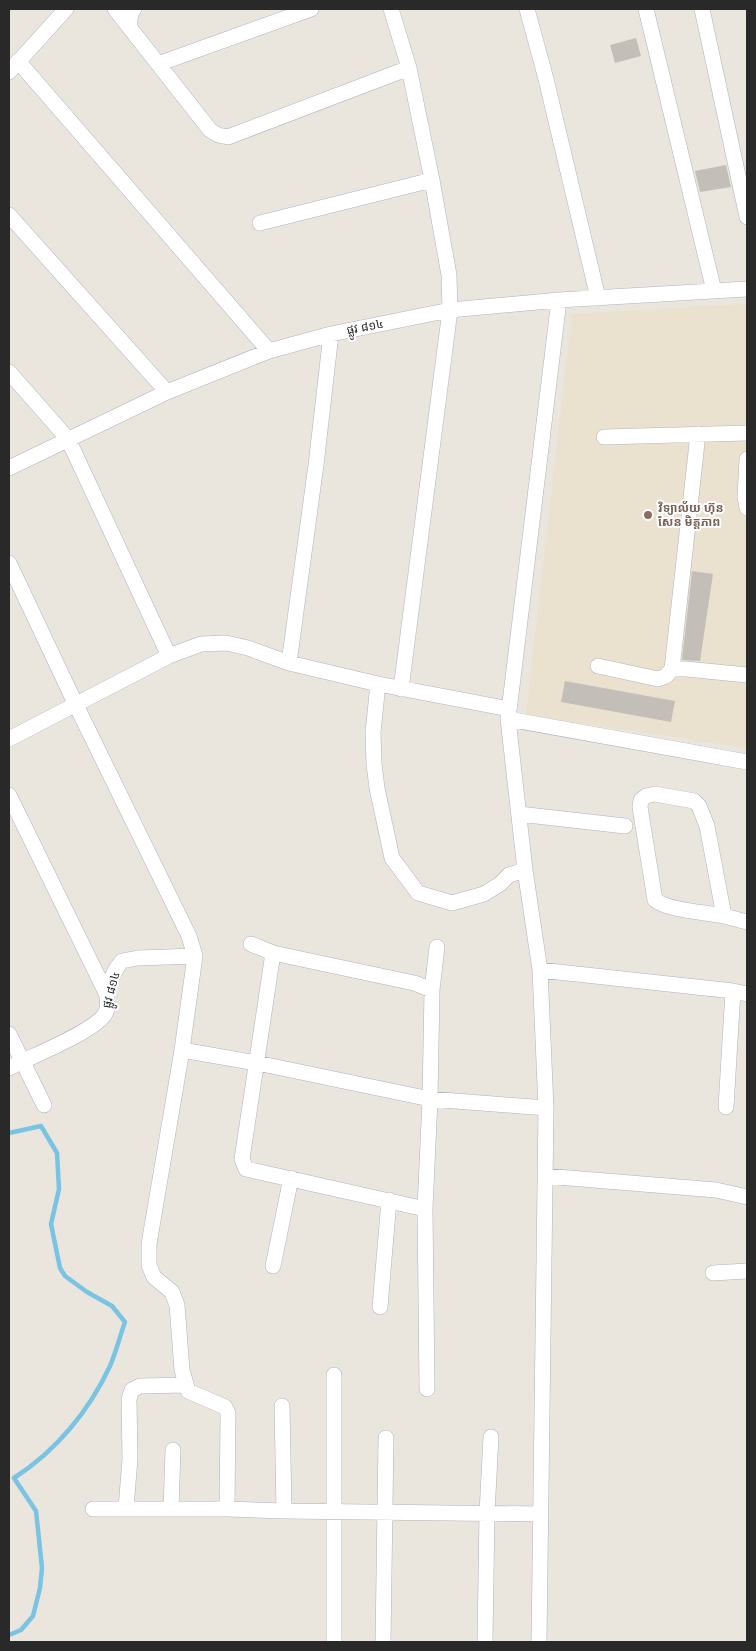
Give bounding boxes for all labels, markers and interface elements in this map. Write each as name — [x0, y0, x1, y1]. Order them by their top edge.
street label: ផ្លូវ ៨១៤ — [345, 317, 385, 341]
place label: វិទ្យាល័យ ហ៊ុន សែន មិត្តភាព — [658, 501, 724, 529]
marker: វិទ្យាល័យ ហ៊ុន សែន មិត្តភាព — [642, 509, 654, 521]
street label: ផ្លូវ ៨១៤ — [99, 970, 126, 1011]

